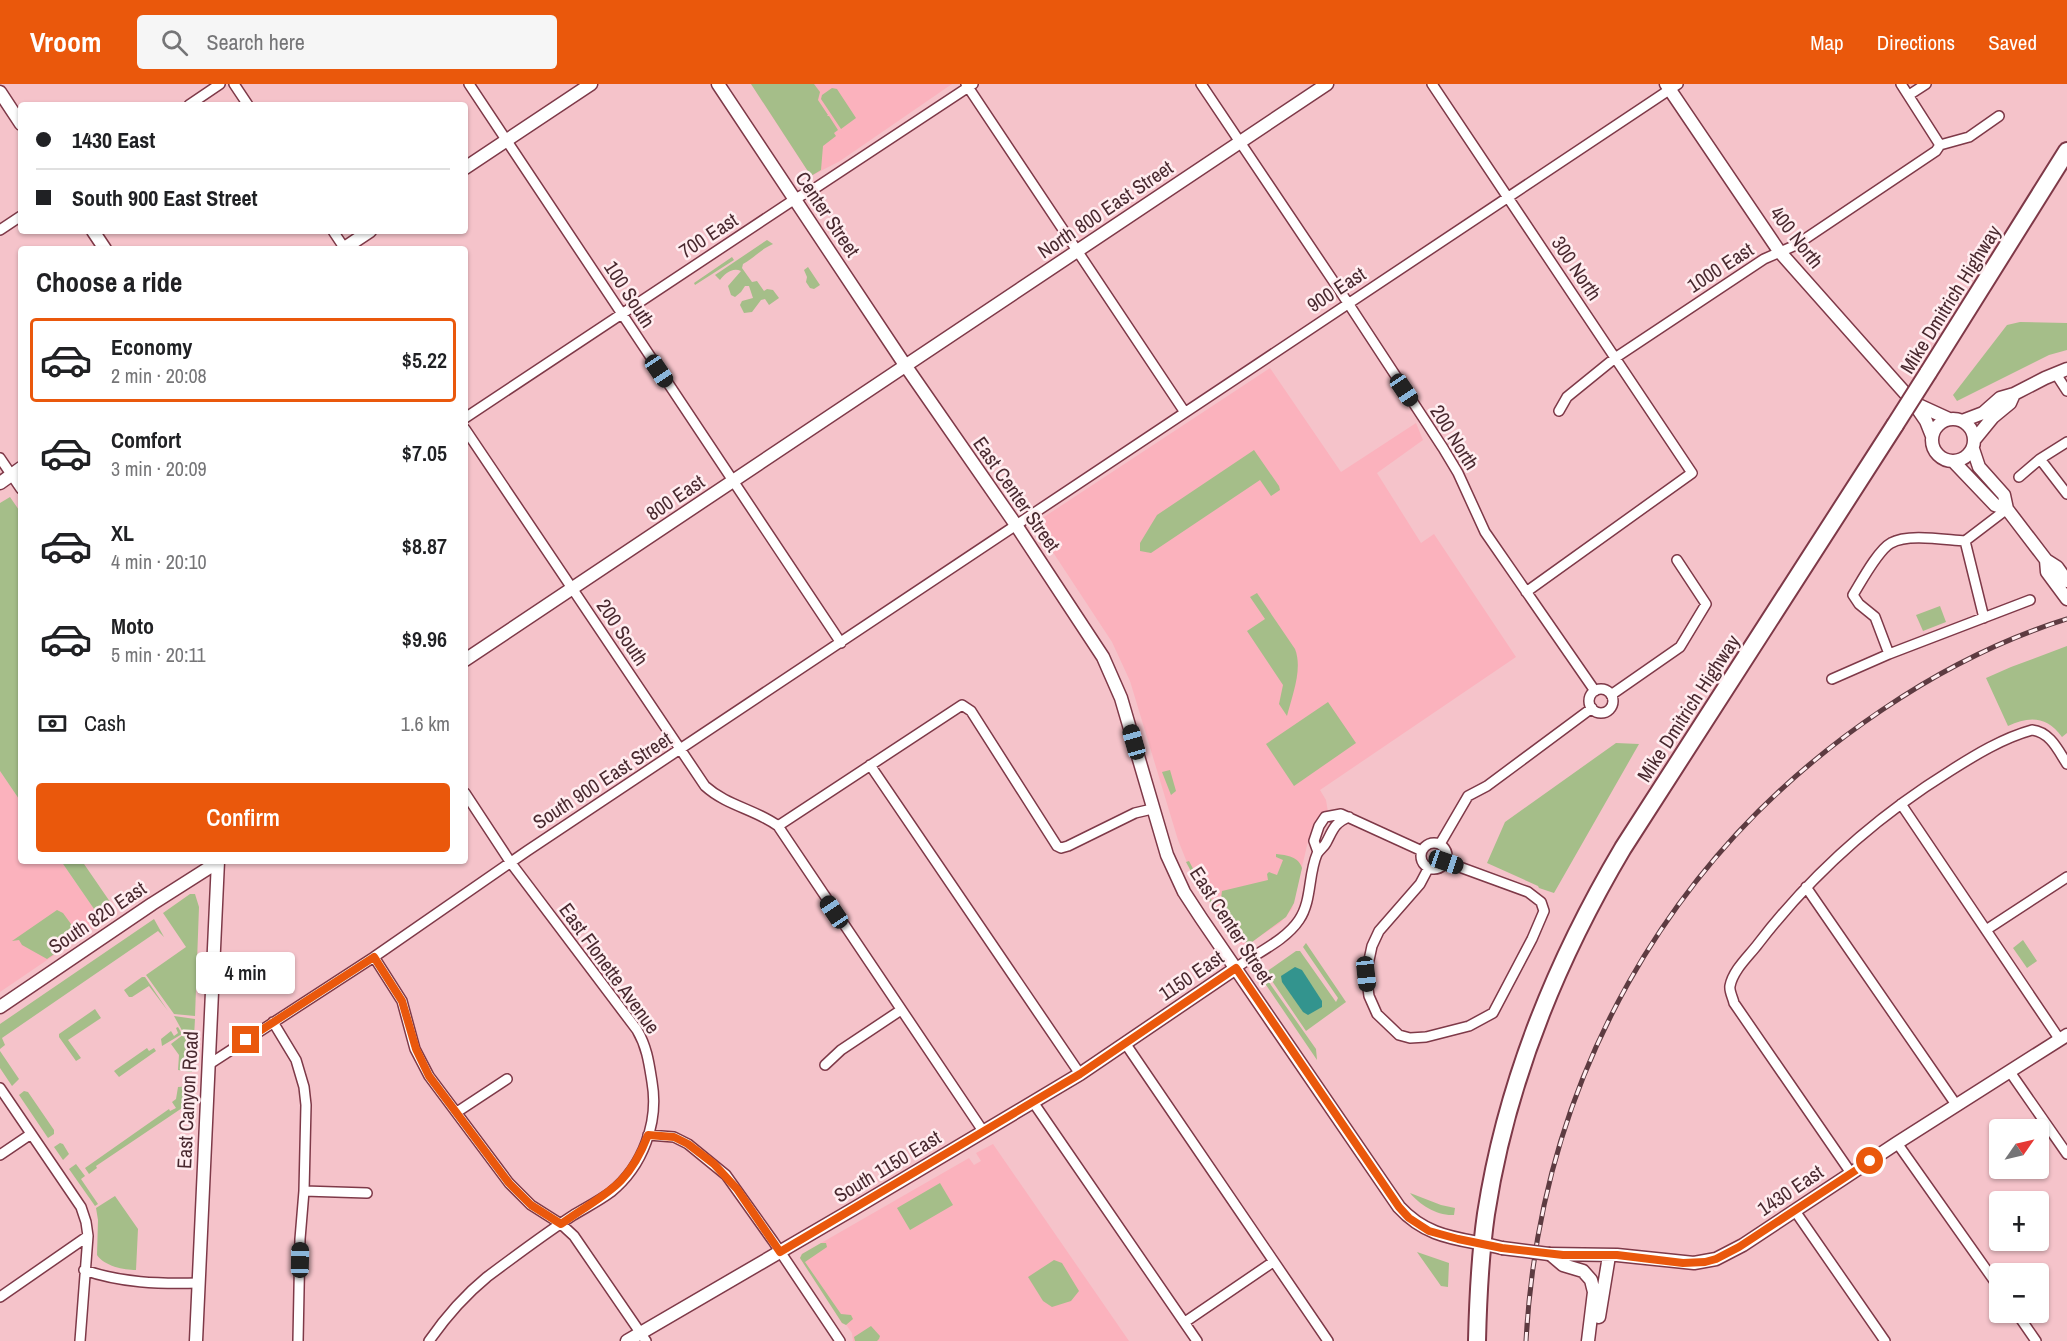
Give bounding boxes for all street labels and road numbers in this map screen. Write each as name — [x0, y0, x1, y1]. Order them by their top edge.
street label: North 800 East Street — [1032, 153, 1178, 264]
street label: Center Street — [790, 166, 867, 262]
street label: 400 North — [1764, 200, 1830, 274]
street label: 700 East — [673, 206, 743, 264]
street label: Mike Dmitrich Highway — [1893, 219, 2007, 378]
street label: 300 North — [1546, 231, 1608, 305]
street label: 1000 East — [1682, 235, 1759, 298]
street label: 100 South — [598, 255, 662, 333]
street label: 900 East — [1301, 260, 1371, 318]
street label: 200 North — [1424, 399, 1486, 475]
street label: East Center Street — [967, 431, 1067, 557]
street label: 800 East — [641, 467, 710, 526]
street label: 200 South — [591, 593, 655, 671]
street label: Mike Dmitrich Highway — [1630, 629, 1746, 787]
street label: South 900 East Street — [527, 725, 677, 835]
street label: East Center Street — [1184, 861, 1280, 989]
street label: South 820 East — [43, 874, 151, 960]
street label: East Flonette Avenue — [553, 897, 667, 1039]
street label: 1150 East — [1153, 943, 1229, 1007]
street label: East Canyon Road — [170, 1031, 204, 1169]
street label: South 1150 East — [829, 1123, 946, 1208]
street label: 1430 East — [1752, 1158, 1829, 1222]

